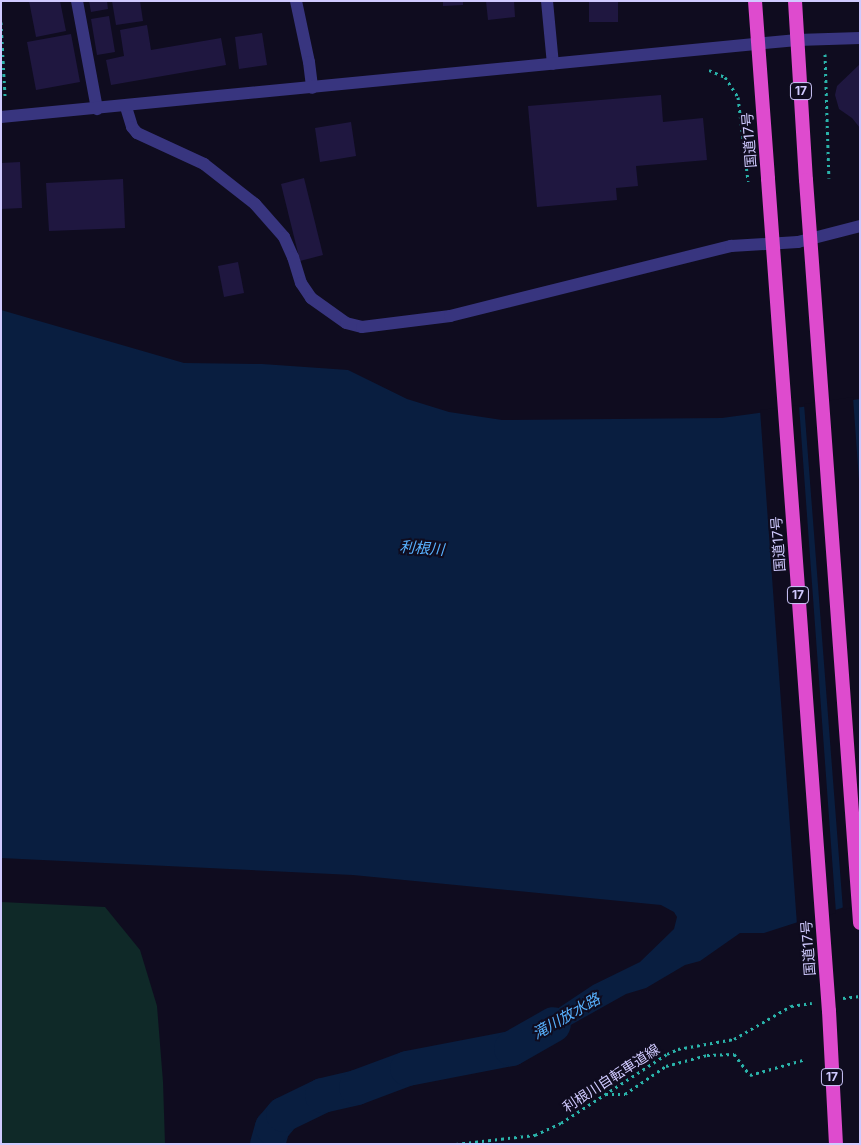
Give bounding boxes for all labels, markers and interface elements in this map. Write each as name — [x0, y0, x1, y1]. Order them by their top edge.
road number: 17 — [790, 82, 812, 100]
street label: 国道17号 — [739, 112, 759, 168]
street label: 国道17号 — [768, 516, 788, 572]
water label: 利根川 — [399, 537, 445, 559]
road number: 17 — [787, 586, 809, 604]
street label: 国道17号 — [798, 920, 818, 976]
water label: 滝川放水路 — [529, 989, 603, 1043]
street label: 利根川自転車道線 — [559, 1040, 663, 1116]
road number: 17 — [821, 1068, 843, 1086]

